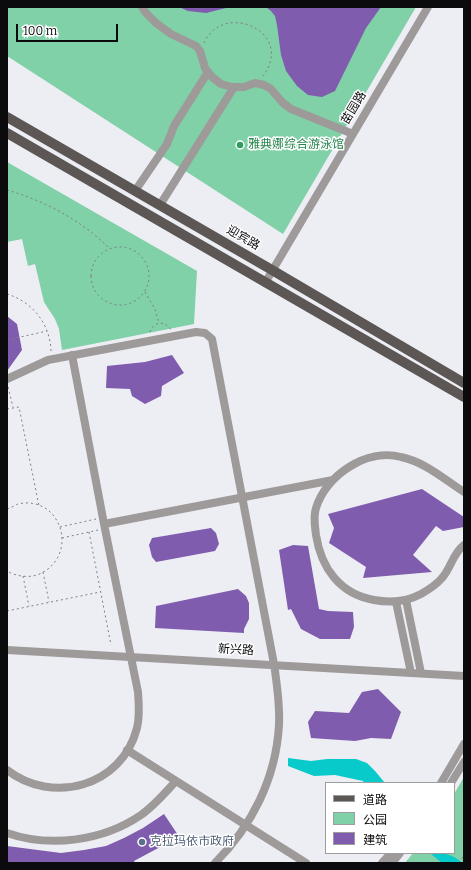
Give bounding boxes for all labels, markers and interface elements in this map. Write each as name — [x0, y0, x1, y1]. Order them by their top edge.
scale bar — [18, 16, 120, 42]
text: 100 m — [23, 24, 57, 38]
street label: 苗园路 — [339, 89, 369, 127]
place label: 雅典娜综合游泳馆 — [248, 138, 344, 152]
marker: 雅典娜综合游泳馆 — [235, 140, 245, 150]
street label: 迎宾路 — [224, 223, 262, 253]
street label: 新兴路 — [218, 642, 254, 658]
legend — [325, 782, 455, 854]
text: 道路 — [363, 793, 387, 807]
text: 公园 — [363, 813, 387, 827]
text: 建筑 — [363, 833, 387, 847]
place label: 克拉玛依市政府 — [150, 835, 234, 849]
marker: 克拉玛依市政府 — [137, 837, 147, 847]

